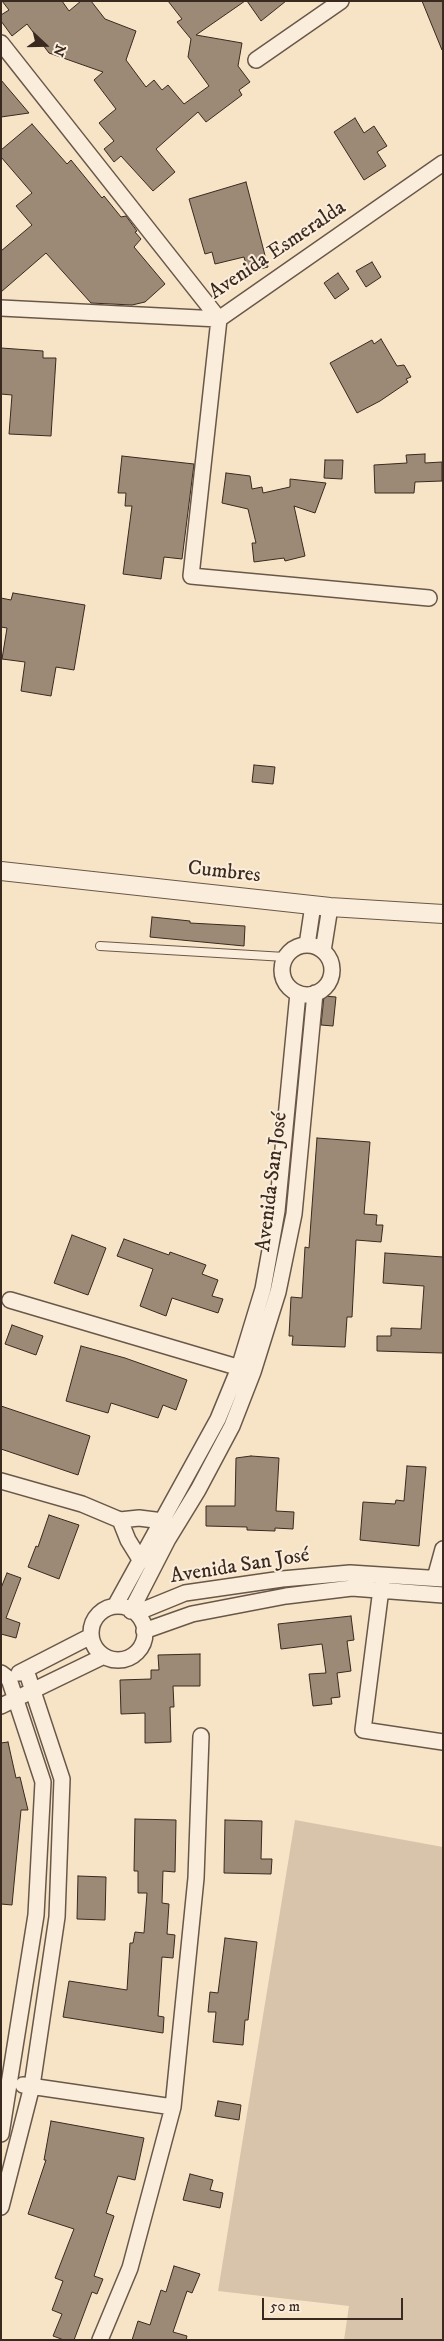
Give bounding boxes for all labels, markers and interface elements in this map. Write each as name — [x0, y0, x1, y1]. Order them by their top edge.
north arrow — [20, 20, 70, 70]
text: N — [49, 42, 69, 59]
street label: Avenida Esmeralda — [205, 196, 351, 306]
street label: Cumbres — [186, 857, 262, 889]
street label: Avenida San José — [252, 1111, 294, 1253]
street label: Avenida San José — [169, 1544, 311, 1590]
scale bar — [264, 2288, 405, 2320]
text: 50 m — [270, 2297, 300, 2316]

